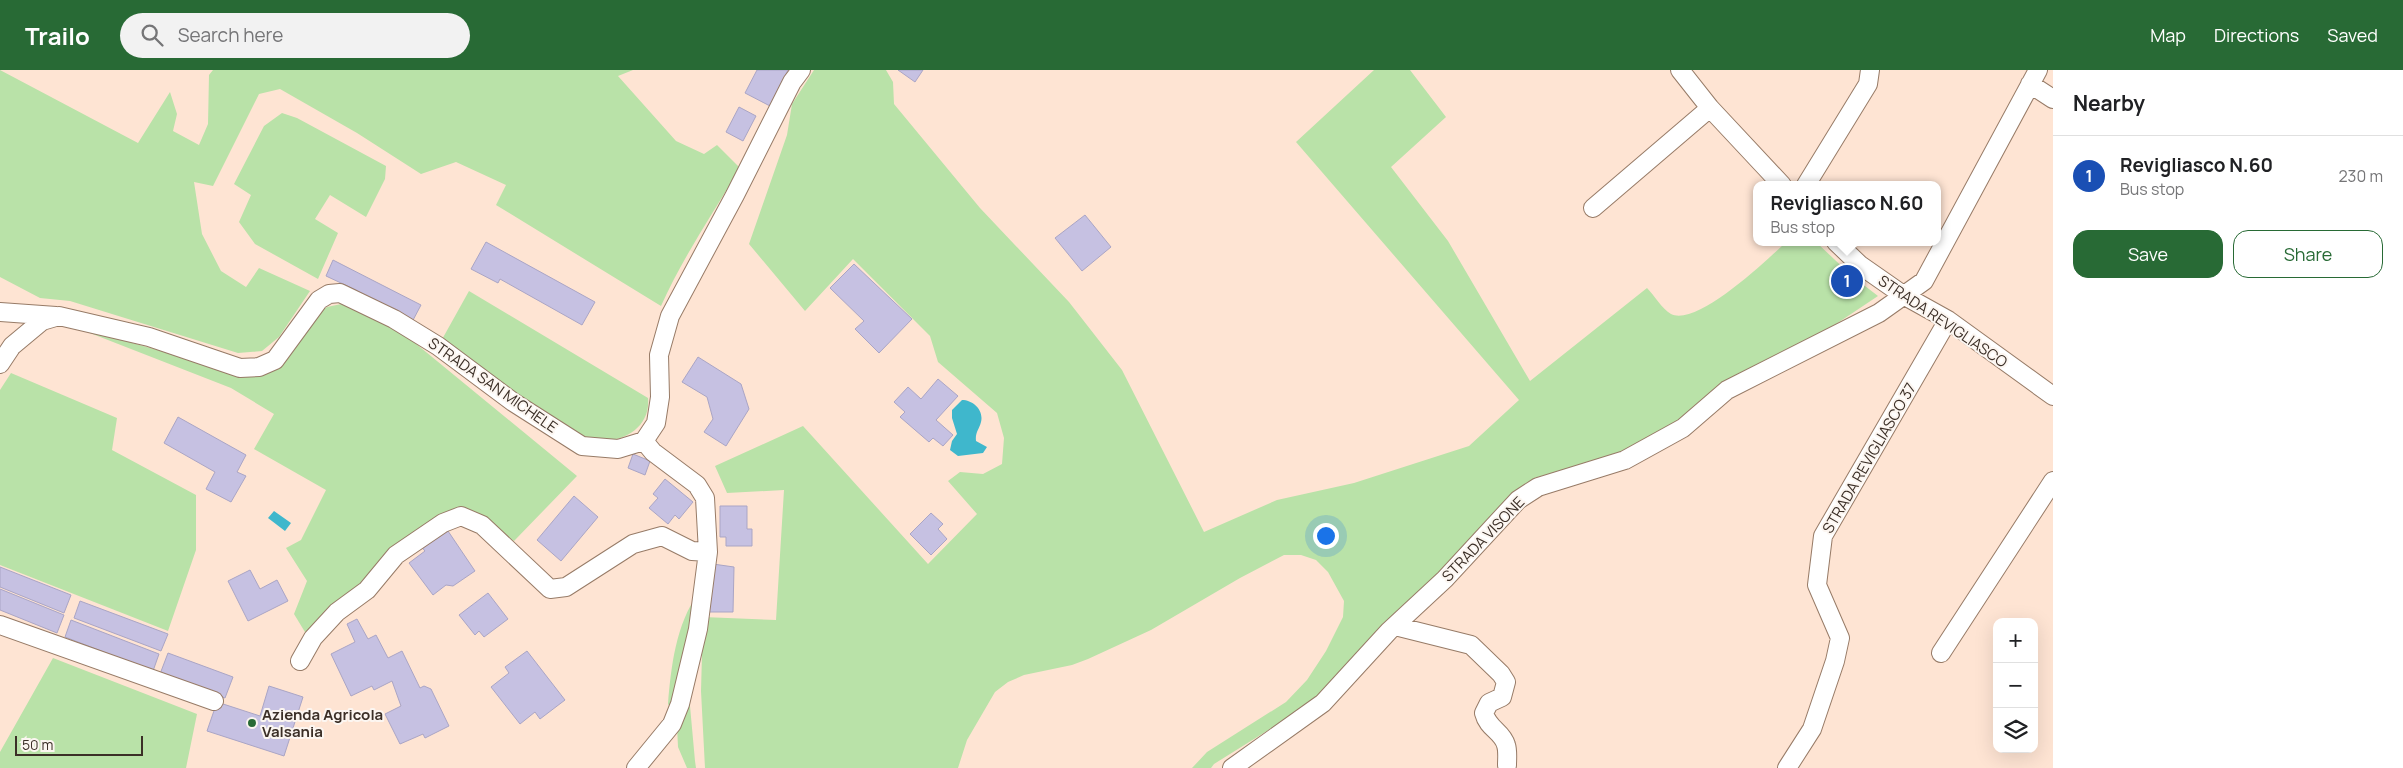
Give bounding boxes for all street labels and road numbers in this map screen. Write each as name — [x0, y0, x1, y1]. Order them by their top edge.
street label: STRADA REVIGLIASCO — [1874, 270, 2012, 372]
street label: STRADA SAN MICHELE — [424, 332, 562, 438]
street label: STRADA REVIGLIASCO 37 — [1817, 379, 1921, 537]
street label: STRADA VISONE — [1437, 492, 1529, 586]

